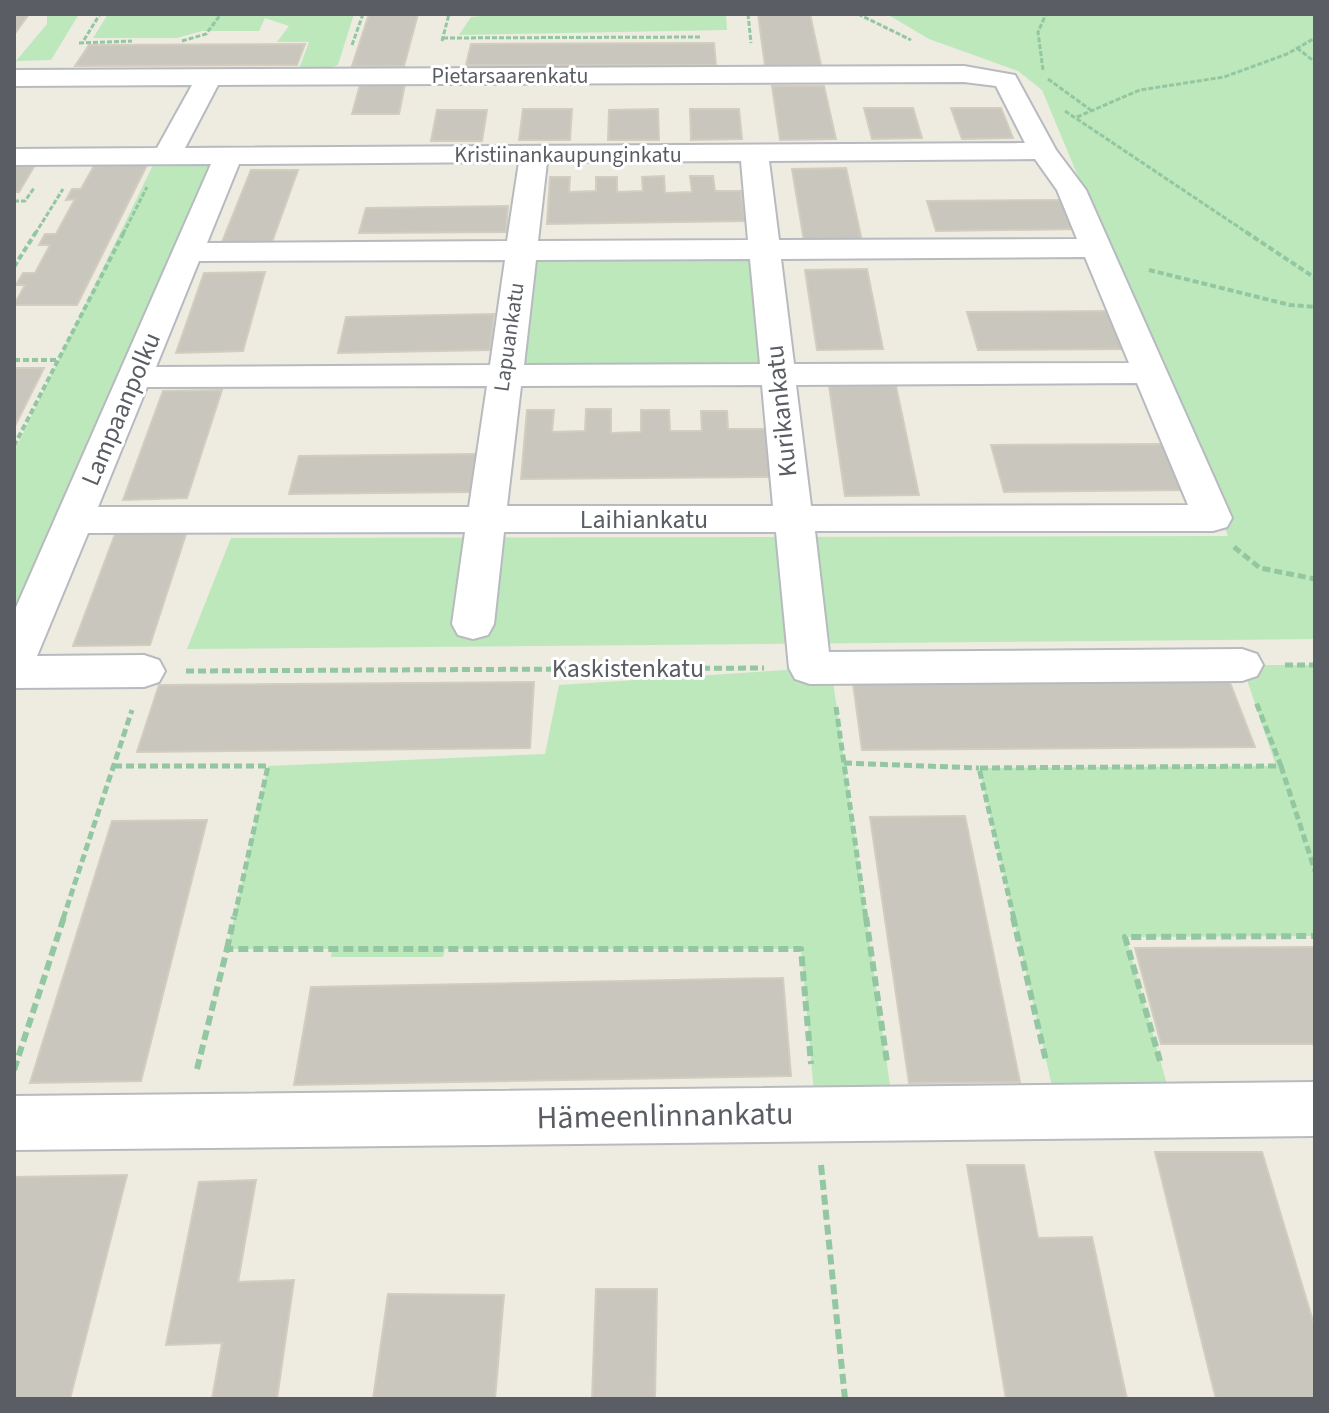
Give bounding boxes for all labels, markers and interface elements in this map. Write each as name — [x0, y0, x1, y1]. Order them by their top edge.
street label: Pietarsaarenkatu — [432, 60, 588, 92]
street label: Kristiinankaupunginkatu — [454, 139, 682, 171]
street label: Lapuankatu — [486, 280, 532, 394]
street label: Lampaanpolku — [72, 326, 170, 492]
street label: Kurikankatu — [756, 343, 806, 479]
street label: Laihiankatu — [580, 501, 708, 538]
street label: Kaskistenkatu — [552, 650, 704, 687]
street label: Hämeenlinnankatu — [536, 1091, 794, 1141]

